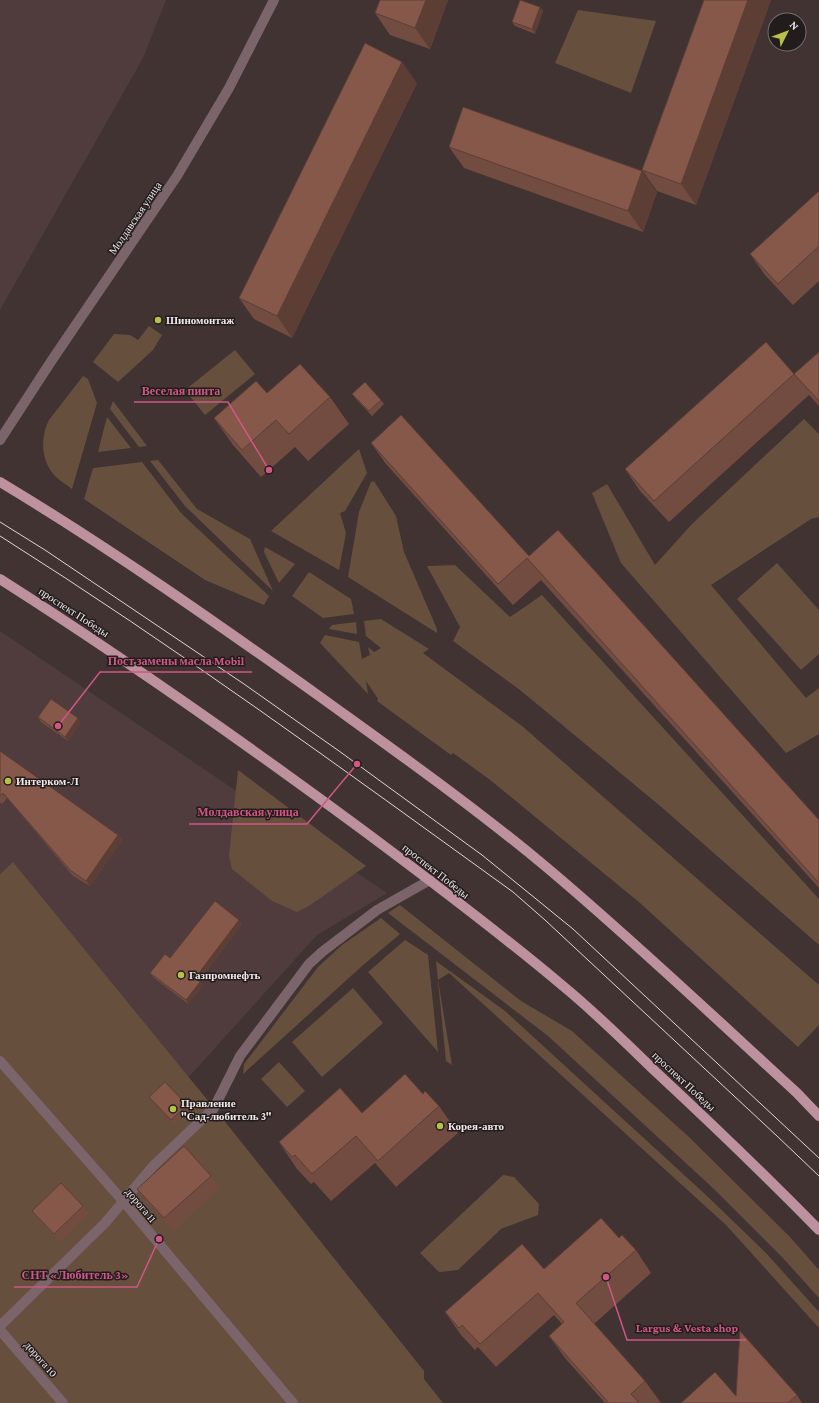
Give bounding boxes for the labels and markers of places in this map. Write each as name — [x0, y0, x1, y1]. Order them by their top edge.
place label: Шиномонтаж — [166, 314, 234, 326]
marker: Шиномонтаж — [153, 315, 163, 325]
callout: Веселая пинта — [134, 378, 228, 402]
callout: Пост замены масла Mobil — [100, 648, 252, 672]
place label: Интерком-Л — [16, 775, 79, 787]
marker: Интерком-Л — [3, 776, 13, 786]
callout: Молдавская улица — [189, 800, 307, 824]
place label: Газпромнефть — [189, 969, 261, 981]
marker: Газпромнефть — [176, 970, 186, 980]
place label: Правление "Сад-любитель 3" — [181, 1097, 272, 1122]
marker: Правление "Сад-любитель 3" — [168, 1104, 178, 1114]
place label: Корея-авто — [448, 1120, 505, 1132]
marker: Корея-авто — [435, 1121, 445, 1131]
callout: СНТ «Любитель 3» — [14, 1263, 137, 1287]
callout: Largus & Vesta shop — [627, 1316, 746, 1340]

